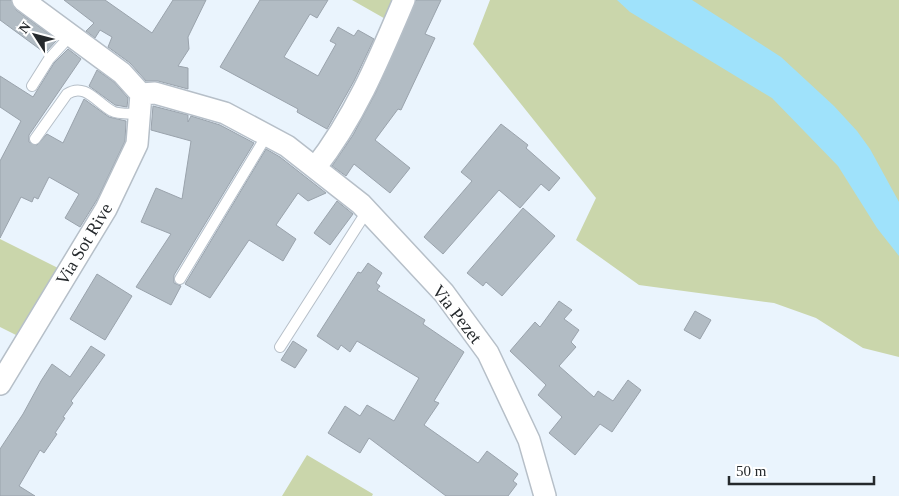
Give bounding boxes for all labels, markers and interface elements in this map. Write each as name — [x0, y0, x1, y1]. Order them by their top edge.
north arrow — [10, 10, 60, 60]
text: N — [16, 19, 34, 36]
street label: Via Sot Rive — [52, 199, 116, 289]
street label: Via Pezet — [428, 281, 486, 347]
scale bar — [729, 454, 874, 486]
text: 50 m — [736, 463, 767, 479]

